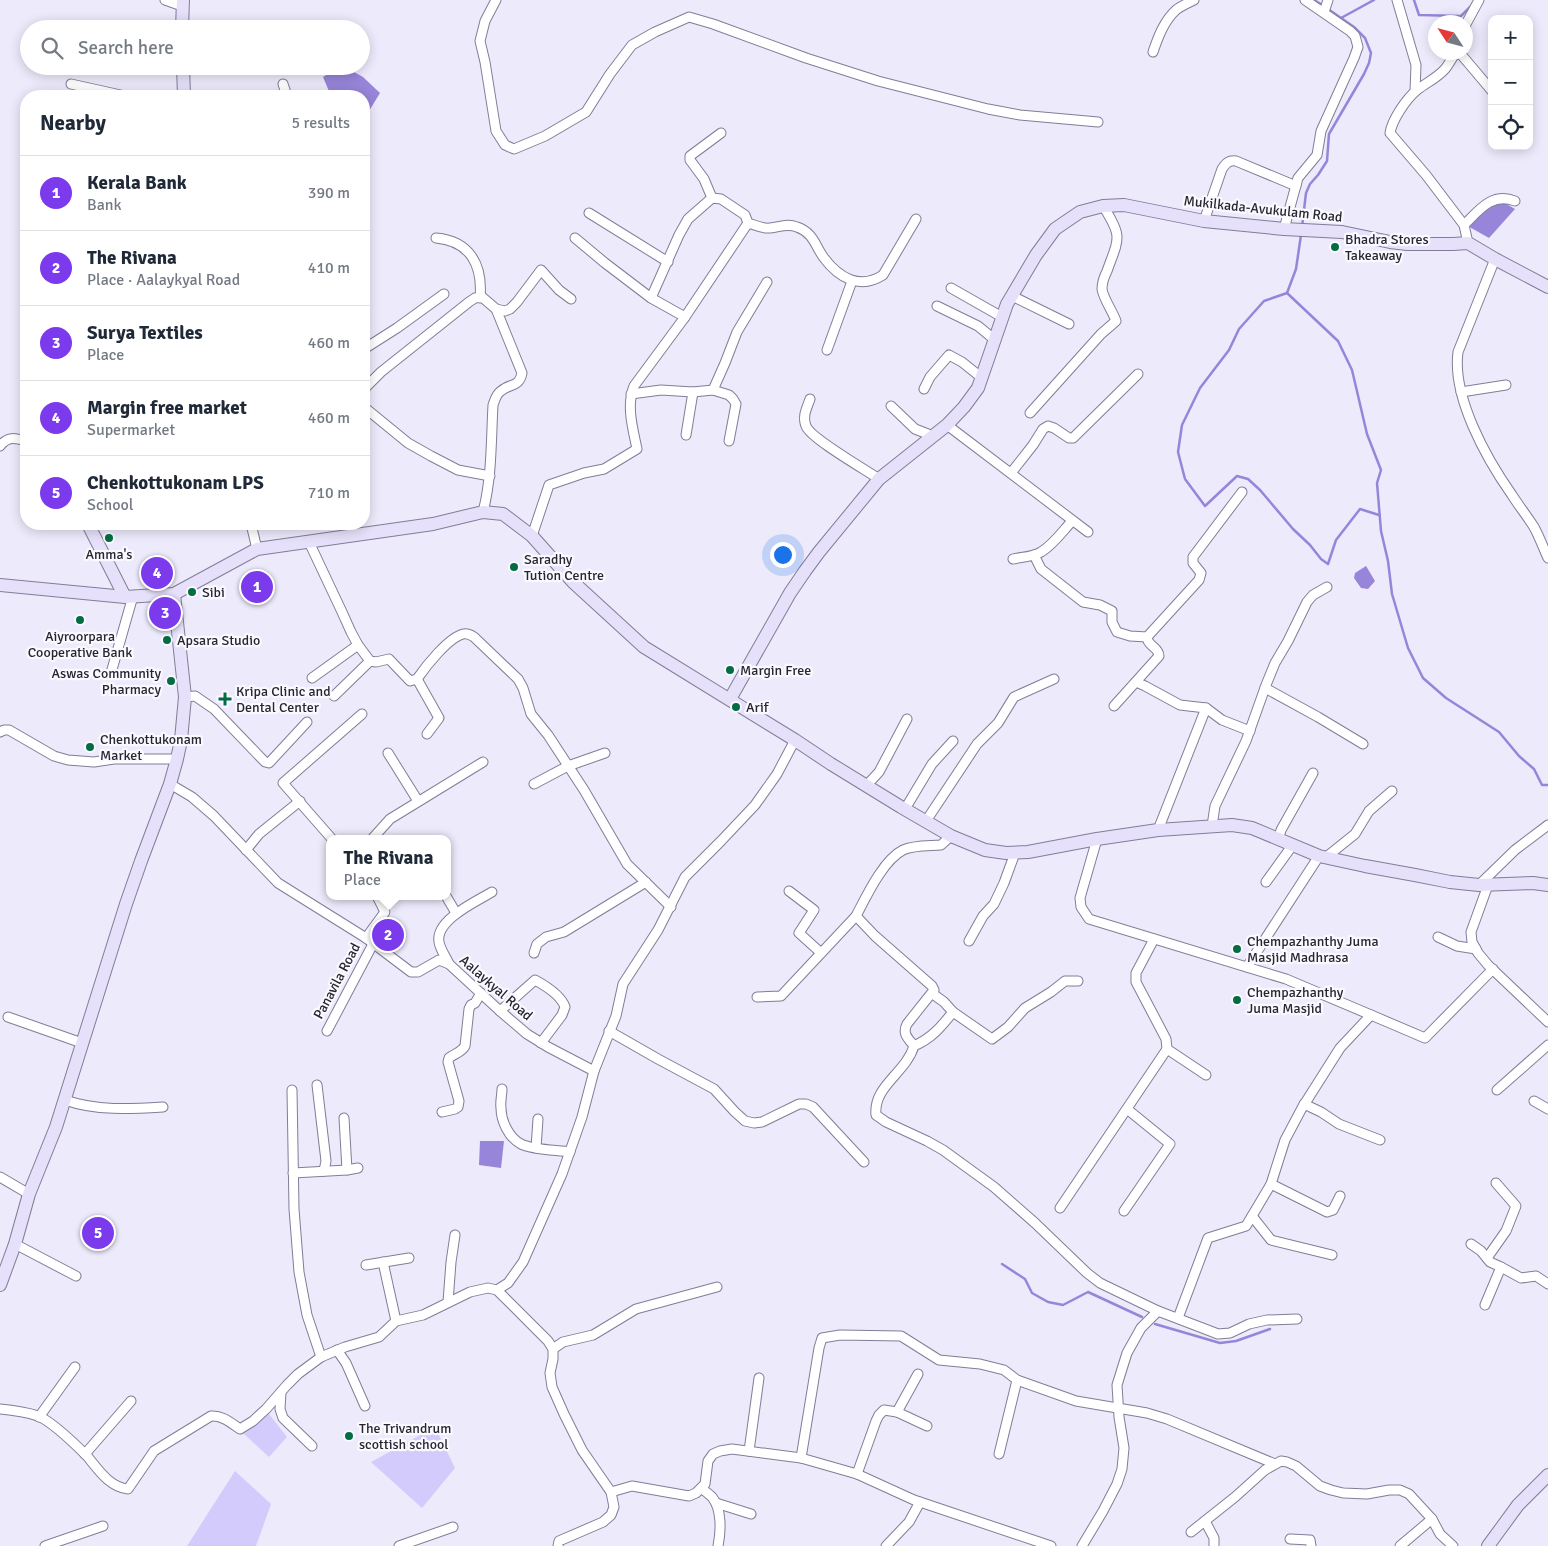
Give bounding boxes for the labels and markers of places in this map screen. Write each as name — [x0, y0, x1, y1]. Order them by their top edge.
place label: Bhadra Stores Takeaway — [1345, 231, 1429, 264]
marker: Bhadra Stores Takeaway — [1329, 241, 1341, 253]
marker: Amma's — [103, 532, 115, 544]
place label: Amma's — [86, 546, 132, 563]
place label: Saradhy Tution Centre — [524, 551, 604, 584]
pin: 4 — [141, 554, 173, 592]
marker: Saradhy Tution Centre — [508, 561, 520, 573]
pin: 1 — [241, 568, 273, 606]
place label: Sibi — [202, 584, 225, 601]
marker: Sibi — [186, 586, 198, 598]
pin: 3 — [149, 594, 181, 632]
marker: Aiyroorpara Cooperative Bank — [74, 614, 86, 626]
place label: Aiyroorpara Cooperative Bank — [28, 628, 132, 661]
place label: Apsara Studio — [177, 632, 260, 649]
marker: Apsara Studio — [161, 634, 173, 646]
place label: Margin Free — [740, 662, 811, 679]
marker: Margin Free — [724, 664, 736, 676]
place label: Aswas Community Pharmacy — [52, 665, 161, 698]
marker: Aswas Community Pharmacy — [165, 675, 177, 687]
place label: Kripa Clinic and Dental Center — [236, 683, 331, 716]
marker: Kripa Clinic and Dental Center — [218, 692, 232, 706]
place label: Arif — [746, 699, 770, 716]
marker: Arif — [730, 701, 742, 713]
place label: Chenkottukonam Market — [100, 731, 202, 764]
marker: Chenkottukonam Market — [84, 741, 96, 753]
pin: 2 — [372, 916, 404, 954]
place label: Chempazhanthy Juma Masjid Madhrasa — [1247, 933, 1378, 966]
marker: Chempazhanthy Juma Masjid Madhrasa — [1231, 943, 1243, 955]
place label: Chempazhanthy Juma Masjid — [1247, 984, 1344, 1017]
marker: Chempazhanthy Juma Masjid — [1231, 994, 1243, 1006]
pin: 5 — [82, 1214, 114, 1252]
place label: The Trivandrum scottish school — [359, 1420, 451, 1453]
marker: The Trivandrum scottish school — [343, 1430, 355, 1442]

